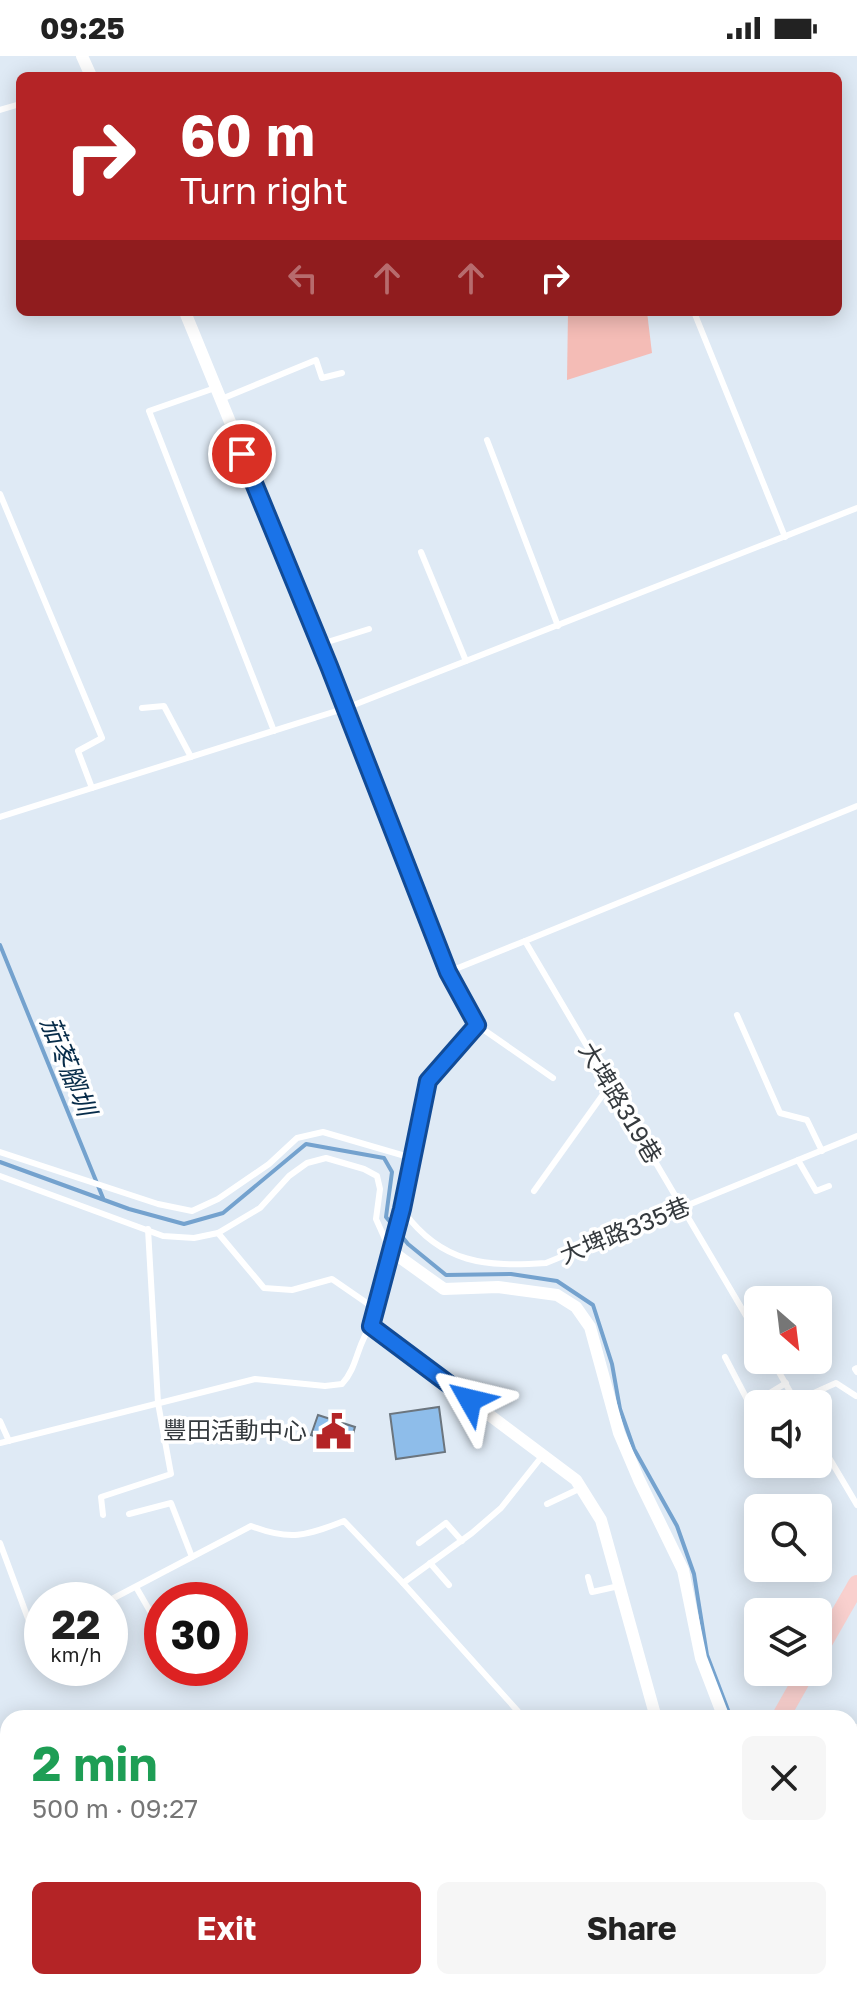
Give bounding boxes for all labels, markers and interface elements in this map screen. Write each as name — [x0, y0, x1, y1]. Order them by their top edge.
text: 09:25 — [40, 10, 125, 46]
text: 60 m — [180, 101, 315, 168]
icon: right — [48, 104, 152, 208]
text: Turn right — [180, 169, 348, 212]
icon: left — [281, 256, 325, 300]
icon: ahead — [365, 256, 409, 300]
icon: ahead — [449, 256, 493, 300]
icon: right — [533, 256, 577, 300]
pin — [208, 420, 276, 488]
icon: arrive — [220, 432, 264, 476]
water label: 茄苳腳圳 — [35, 1012, 104, 1124]
street label: 大埤路319巷 — [574, 1036, 669, 1168]
street label: 大埤路335巷 — [555, 1190, 694, 1269]
north arrow — [744, 1286, 832, 1374]
map controls — [744, 1286, 832, 1686]
position arrow — [428, 1358, 512, 1442]
button: sound — [744, 1390, 832, 1478]
public building icon: 豐田活動中心 — [314, 1412, 352, 1450]
place label: 豐田活動中心 — [163, 1415, 307, 1444]
button: search — [744, 1494, 832, 1582]
speed limit sign: 30 — [144, 1582, 248, 1686]
button: layers — [744, 1598, 832, 1686]
text: 22 — [52, 1600, 100, 1648]
text: km/h — [51, 1642, 101, 1666]
text: 2 min — [32, 1734, 157, 1792]
button: close — [742, 1736, 826, 1820]
text: 500 m · 09:27 — [32, 1793, 198, 1824]
button: Exit — [32, 1882, 421, 1974]
button: Share — [437, 1882, 826, 1974]

